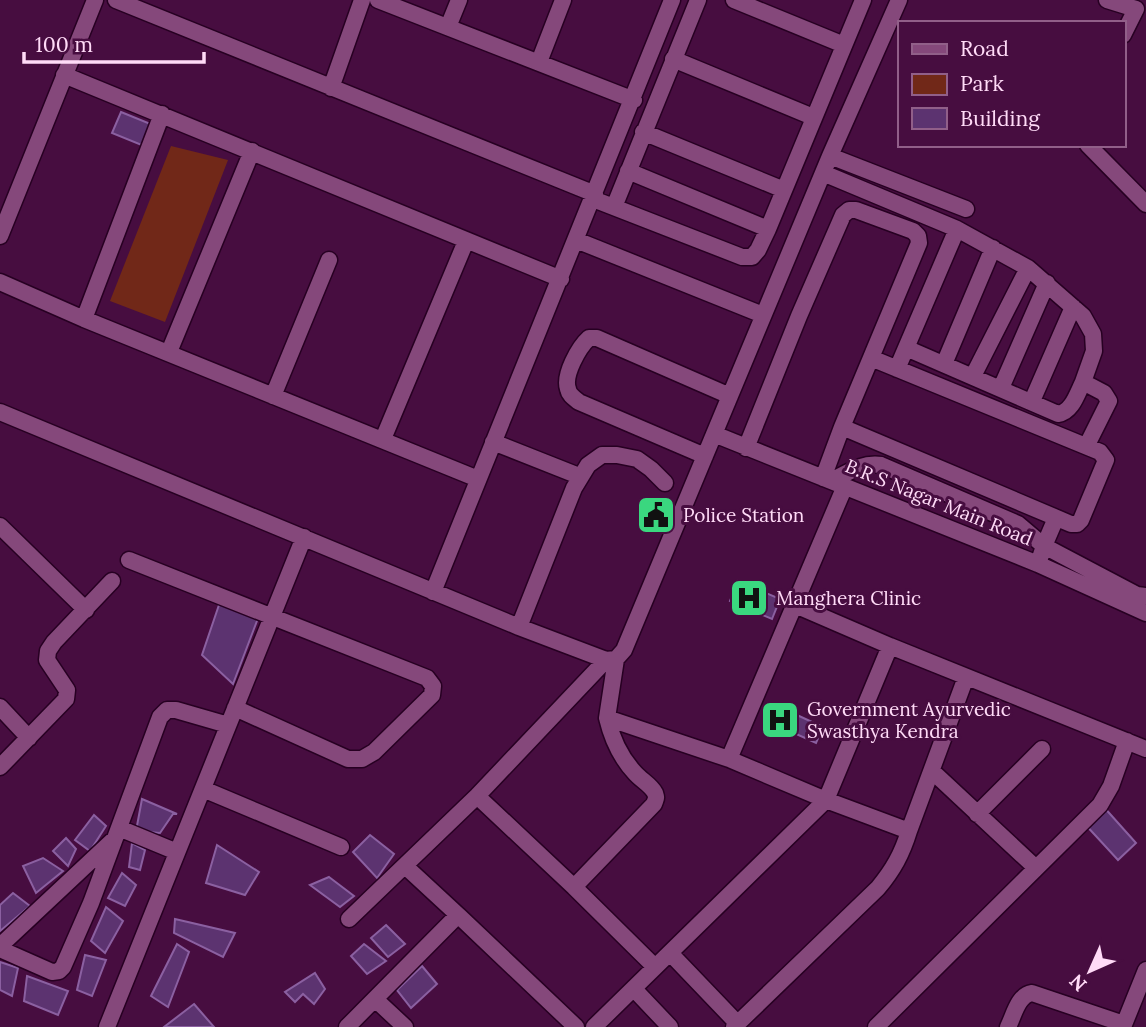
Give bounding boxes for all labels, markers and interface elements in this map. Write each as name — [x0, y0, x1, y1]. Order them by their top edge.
scale bar — [24, 21, 205, 65]
legend — [898, 21, 1125, 147]
text: 100 m — [35, 31, 93, 58]
text: Road — [960, 35, 1009, 62]
text: Park — [960, 70, 1004, 97]
text: Building — [960, 105, 1040, 132]
street label: B.R.S Nagar Main Road — [842, 453, 1036, 551]
public building icon: Police Station — [635, 494, 677, 536]
place label: Police Station — [683, 503, 804, 527]
hospital icon: Manghera Clinic — [728, 577, 770, 619]
place label: Manghera Clinic — [776, 586, 921, 610]
place label: Government Ayurvedic Swasthya Kendra — [807, 697, 1011, 743]
hospital icon: Government Ayurvedic Swasthya Kendra — [759, 699, 801, 741]
north arrow — [1055, 936, 1125, 1006]
text: N — [1064, 969, 1092, 997]

